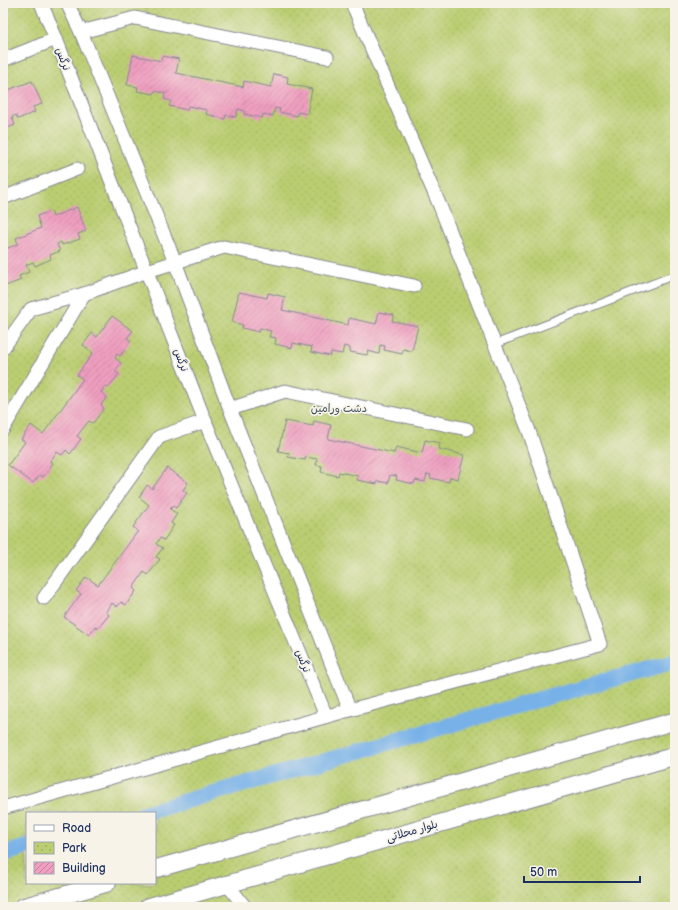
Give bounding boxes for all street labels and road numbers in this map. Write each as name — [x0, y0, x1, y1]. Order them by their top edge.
street label: نرگس — [53, 46, 73, 72]
street label: نرگس — [171, 347, 191, 373]
street label: نرگس — [293, 648, 313, 674]
street label: بلوار محلاتی — [385, 817, 439, 845]

